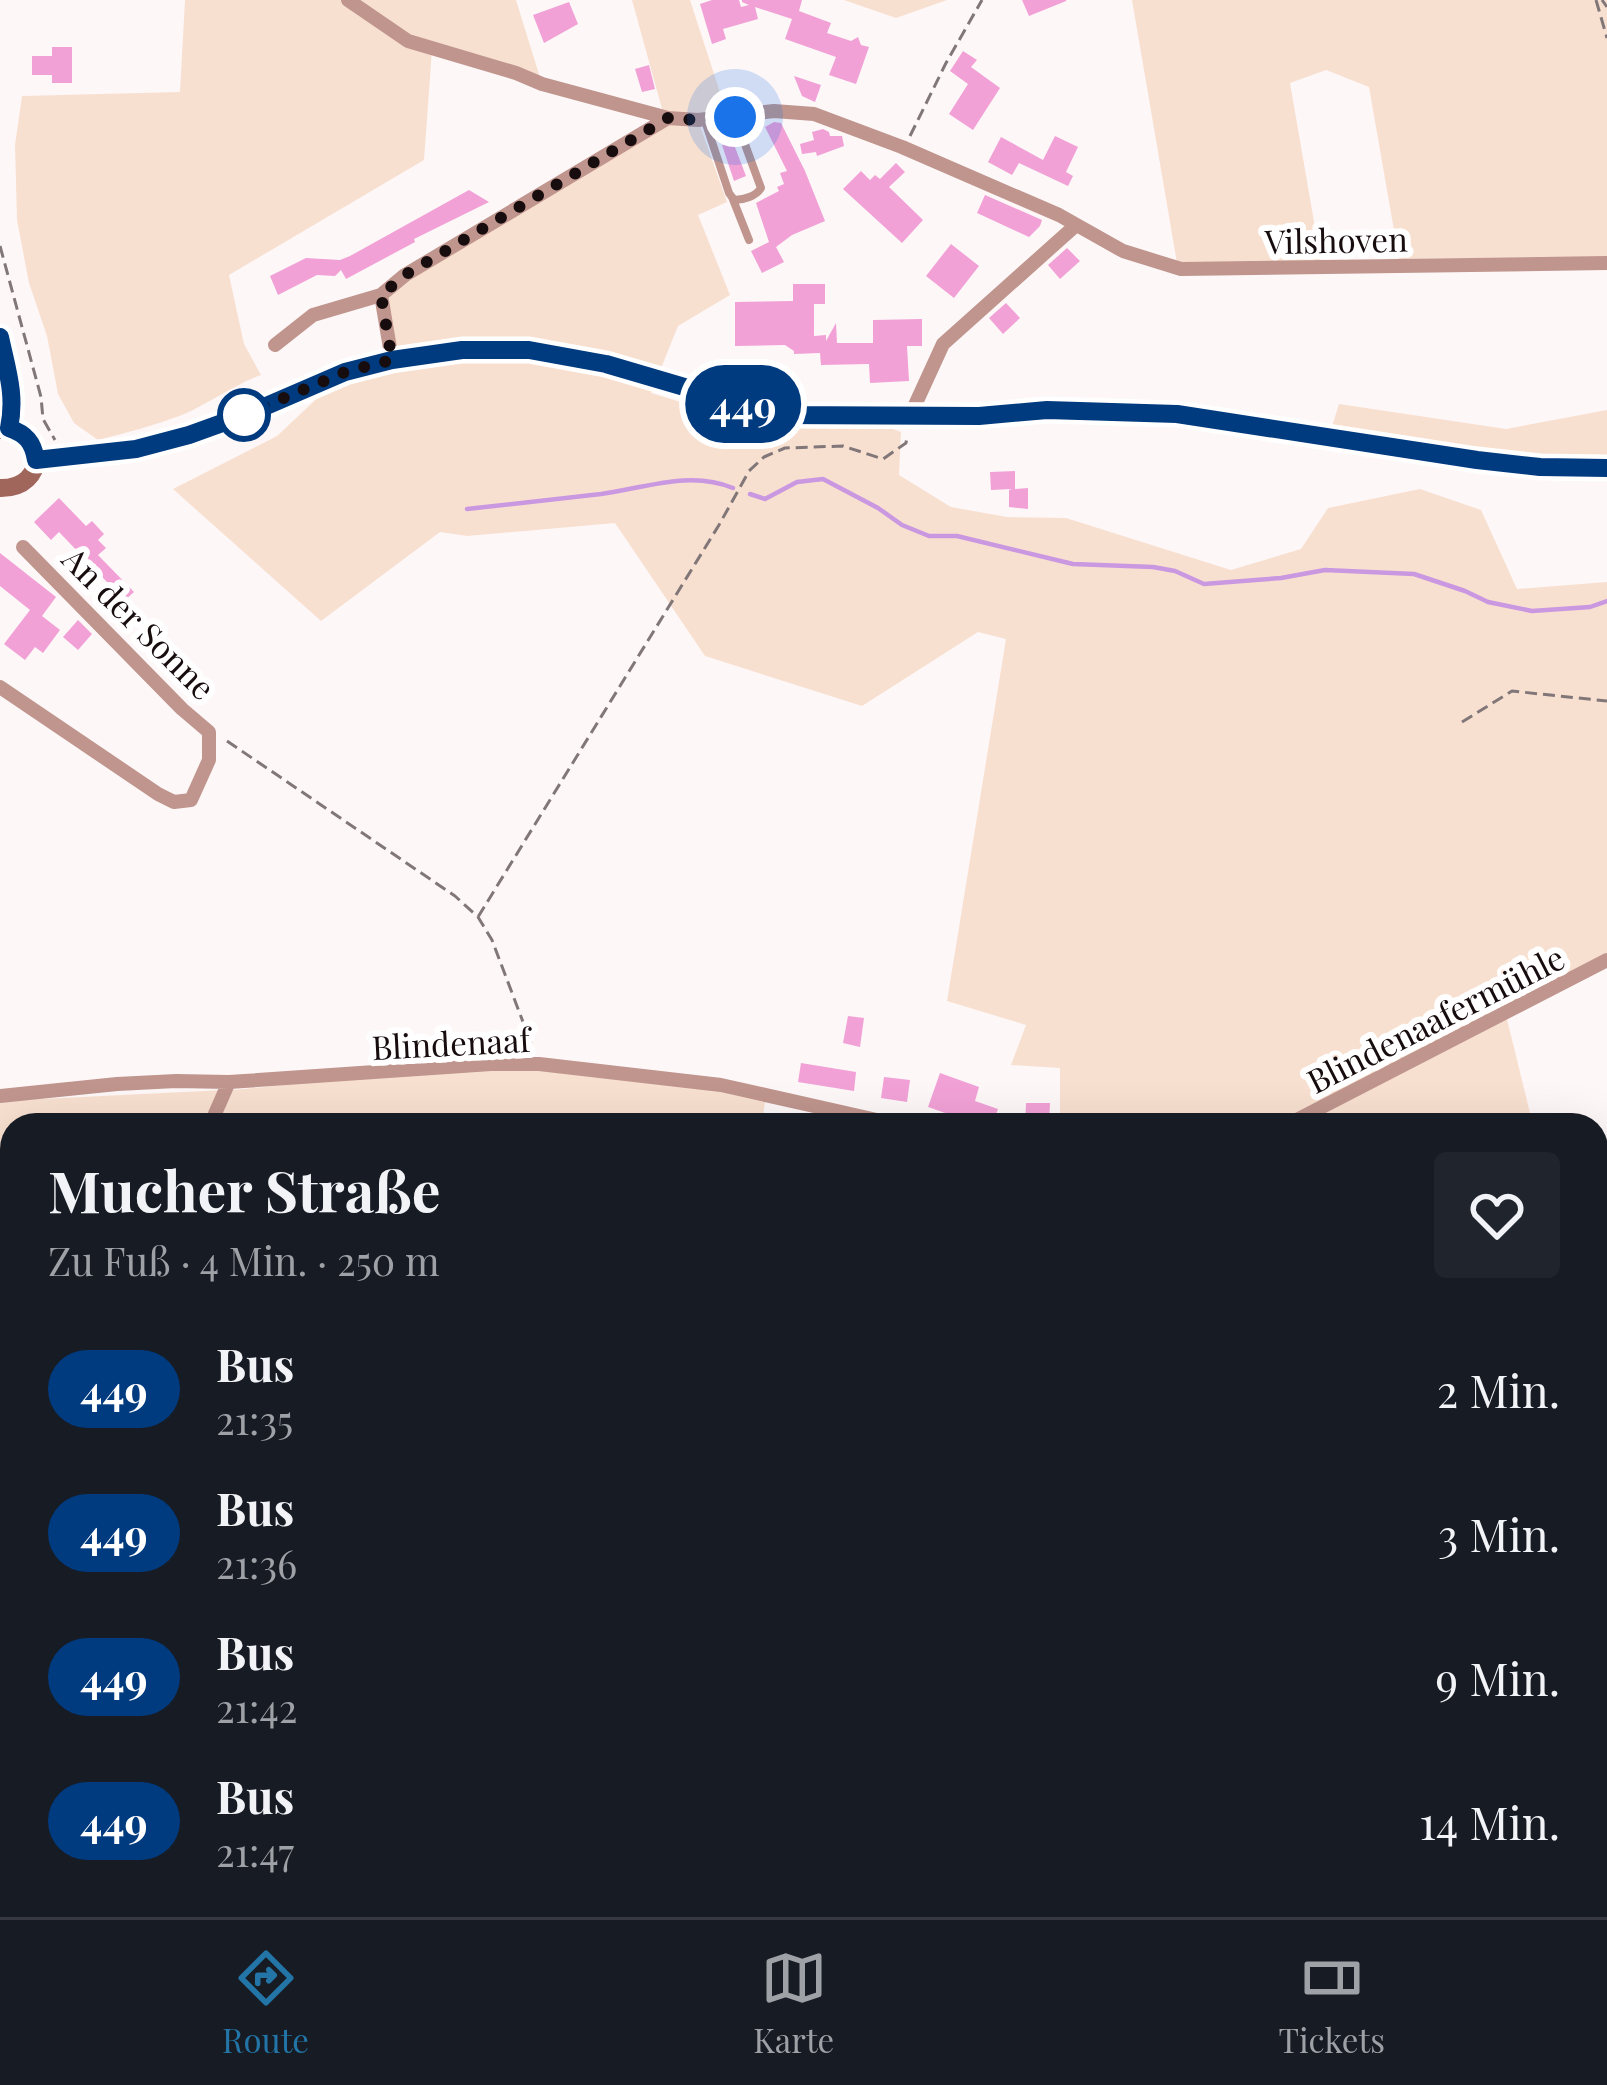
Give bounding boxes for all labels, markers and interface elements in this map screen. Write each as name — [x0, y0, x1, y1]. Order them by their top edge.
your location — [705, 87, 765, 147]
street label: Vilshoven — [1263, 216, 1408, 262]
line badge: 449 — [674, 365, 812, 443]
text: 449 — [709, 376, 777, 432]
unlabelled marker — [219, 390, 269, 440]
street label: An der Sonne — [53, 535, 226, 708]
street label: Blindenaafermühle — [1299, 934, 1571, 1102]
street label: Blindenaaf — [371, 1016, 533, 1068]
text: Mucher Straße — [48, 1151, 440, 1227]
button: heart — [1434, 1152, 1560, 1278]
text: Zu Fuß · 4 Min. · 250 m — [48, 1234, 440, 1286]
text: Bus — [216, 1333, 294, 1393]
text: 2 Min. — [1437, 1359, 1560, 1419]
text: 449 — [80, 1361, 148, 1417]
text: 21:35 — [216, 1393, 293, 1445]
text: Bus — [216, 1477, 294, 1537]
text: 3 Min. — [1438, 1503, 1560, 1563]
text: 449 — [80, 1505, 148, 1561]
text: 21:36 — [216, 1537, 297, 1589]
text: Bus — [216, 1621, 294, 1681]
text: 9 Min. — [1435, 1647, 1560, 1707]
text: 449 — [80, 1649, 148, 1705]
text: 21:42 — [216, 1681, 297, 1733]
text: Bus — [216, 1765, 294, 1825]
text: 14 Min. — [1419, 1791, 1560, 1851]
text: 449 — [80, 1793, 148, 1849]
text: 21:47 — [216, 1825, 294, 1877]
tab: Route — [222, 1945, 309, 2061]
tab: Karte — [753, 1945, 834, 2061]
tab: Tickets — [1278, 1945, 1385, 2061]

